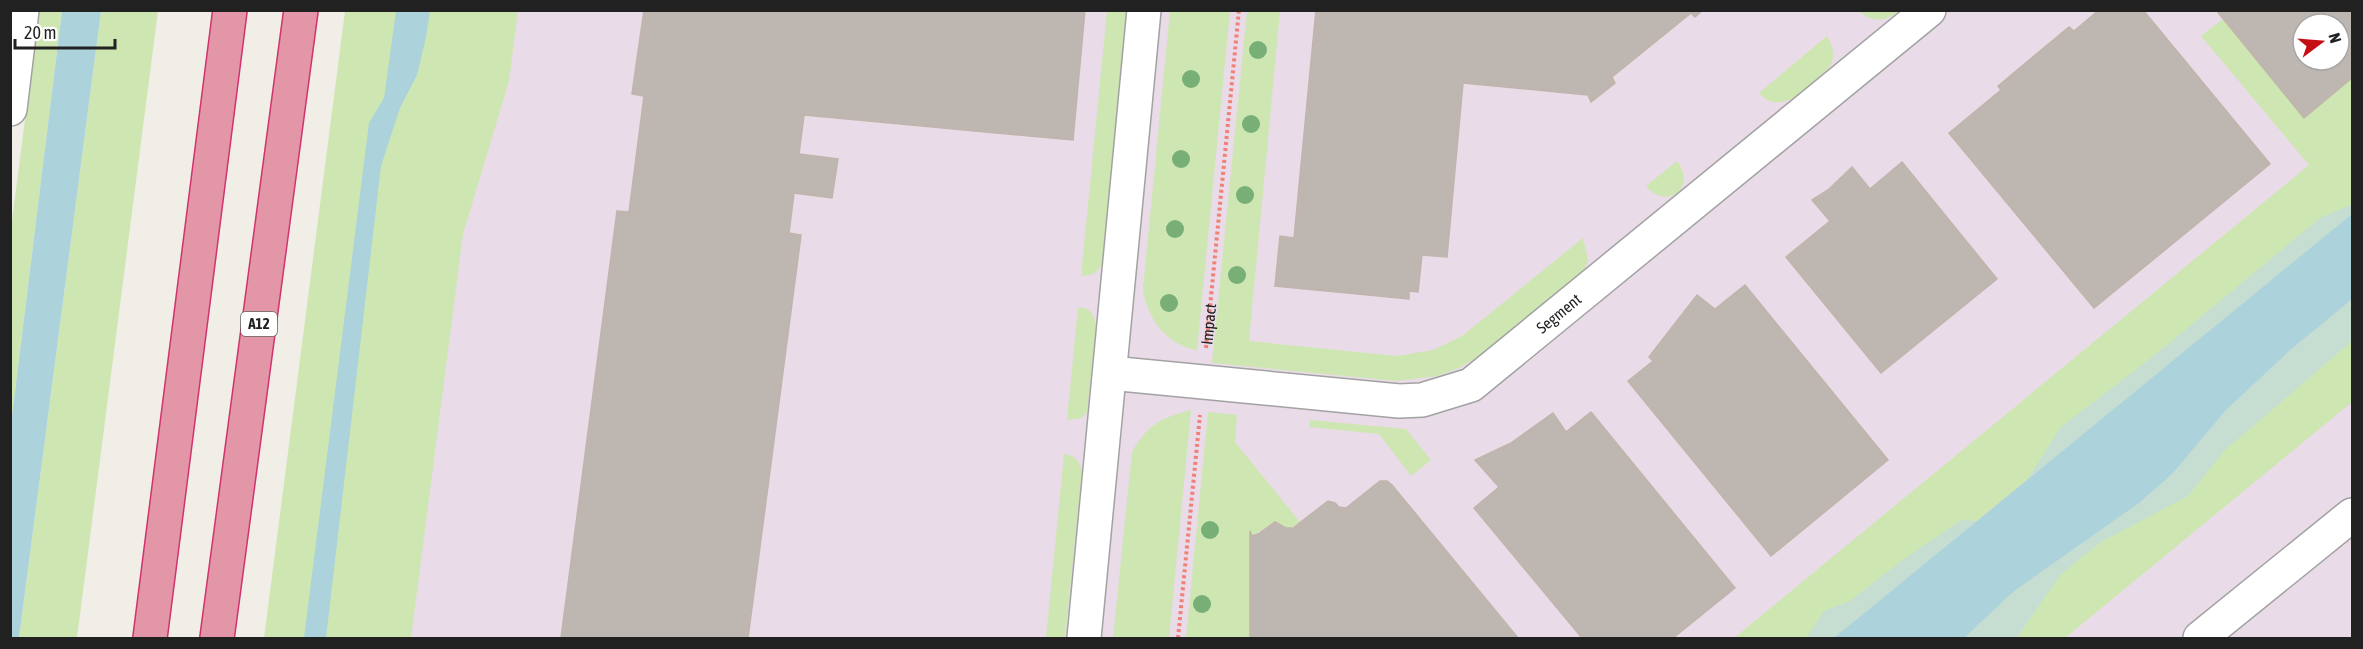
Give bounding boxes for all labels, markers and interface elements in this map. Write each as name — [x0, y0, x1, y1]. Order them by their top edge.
scale bar — [15, 12, 116, 50]
north arrow — [2291, 12, 2351, 72]
text: 20 m — [24, 22, 56, 43]
text: N — [2325, 31, 2345, 45]
street label: Segment — [1533, 289, 1585, 337]
street label: Impact — [1197, 302, 1219, 345]
road number: A12 — [241, 312, 277, 336]

